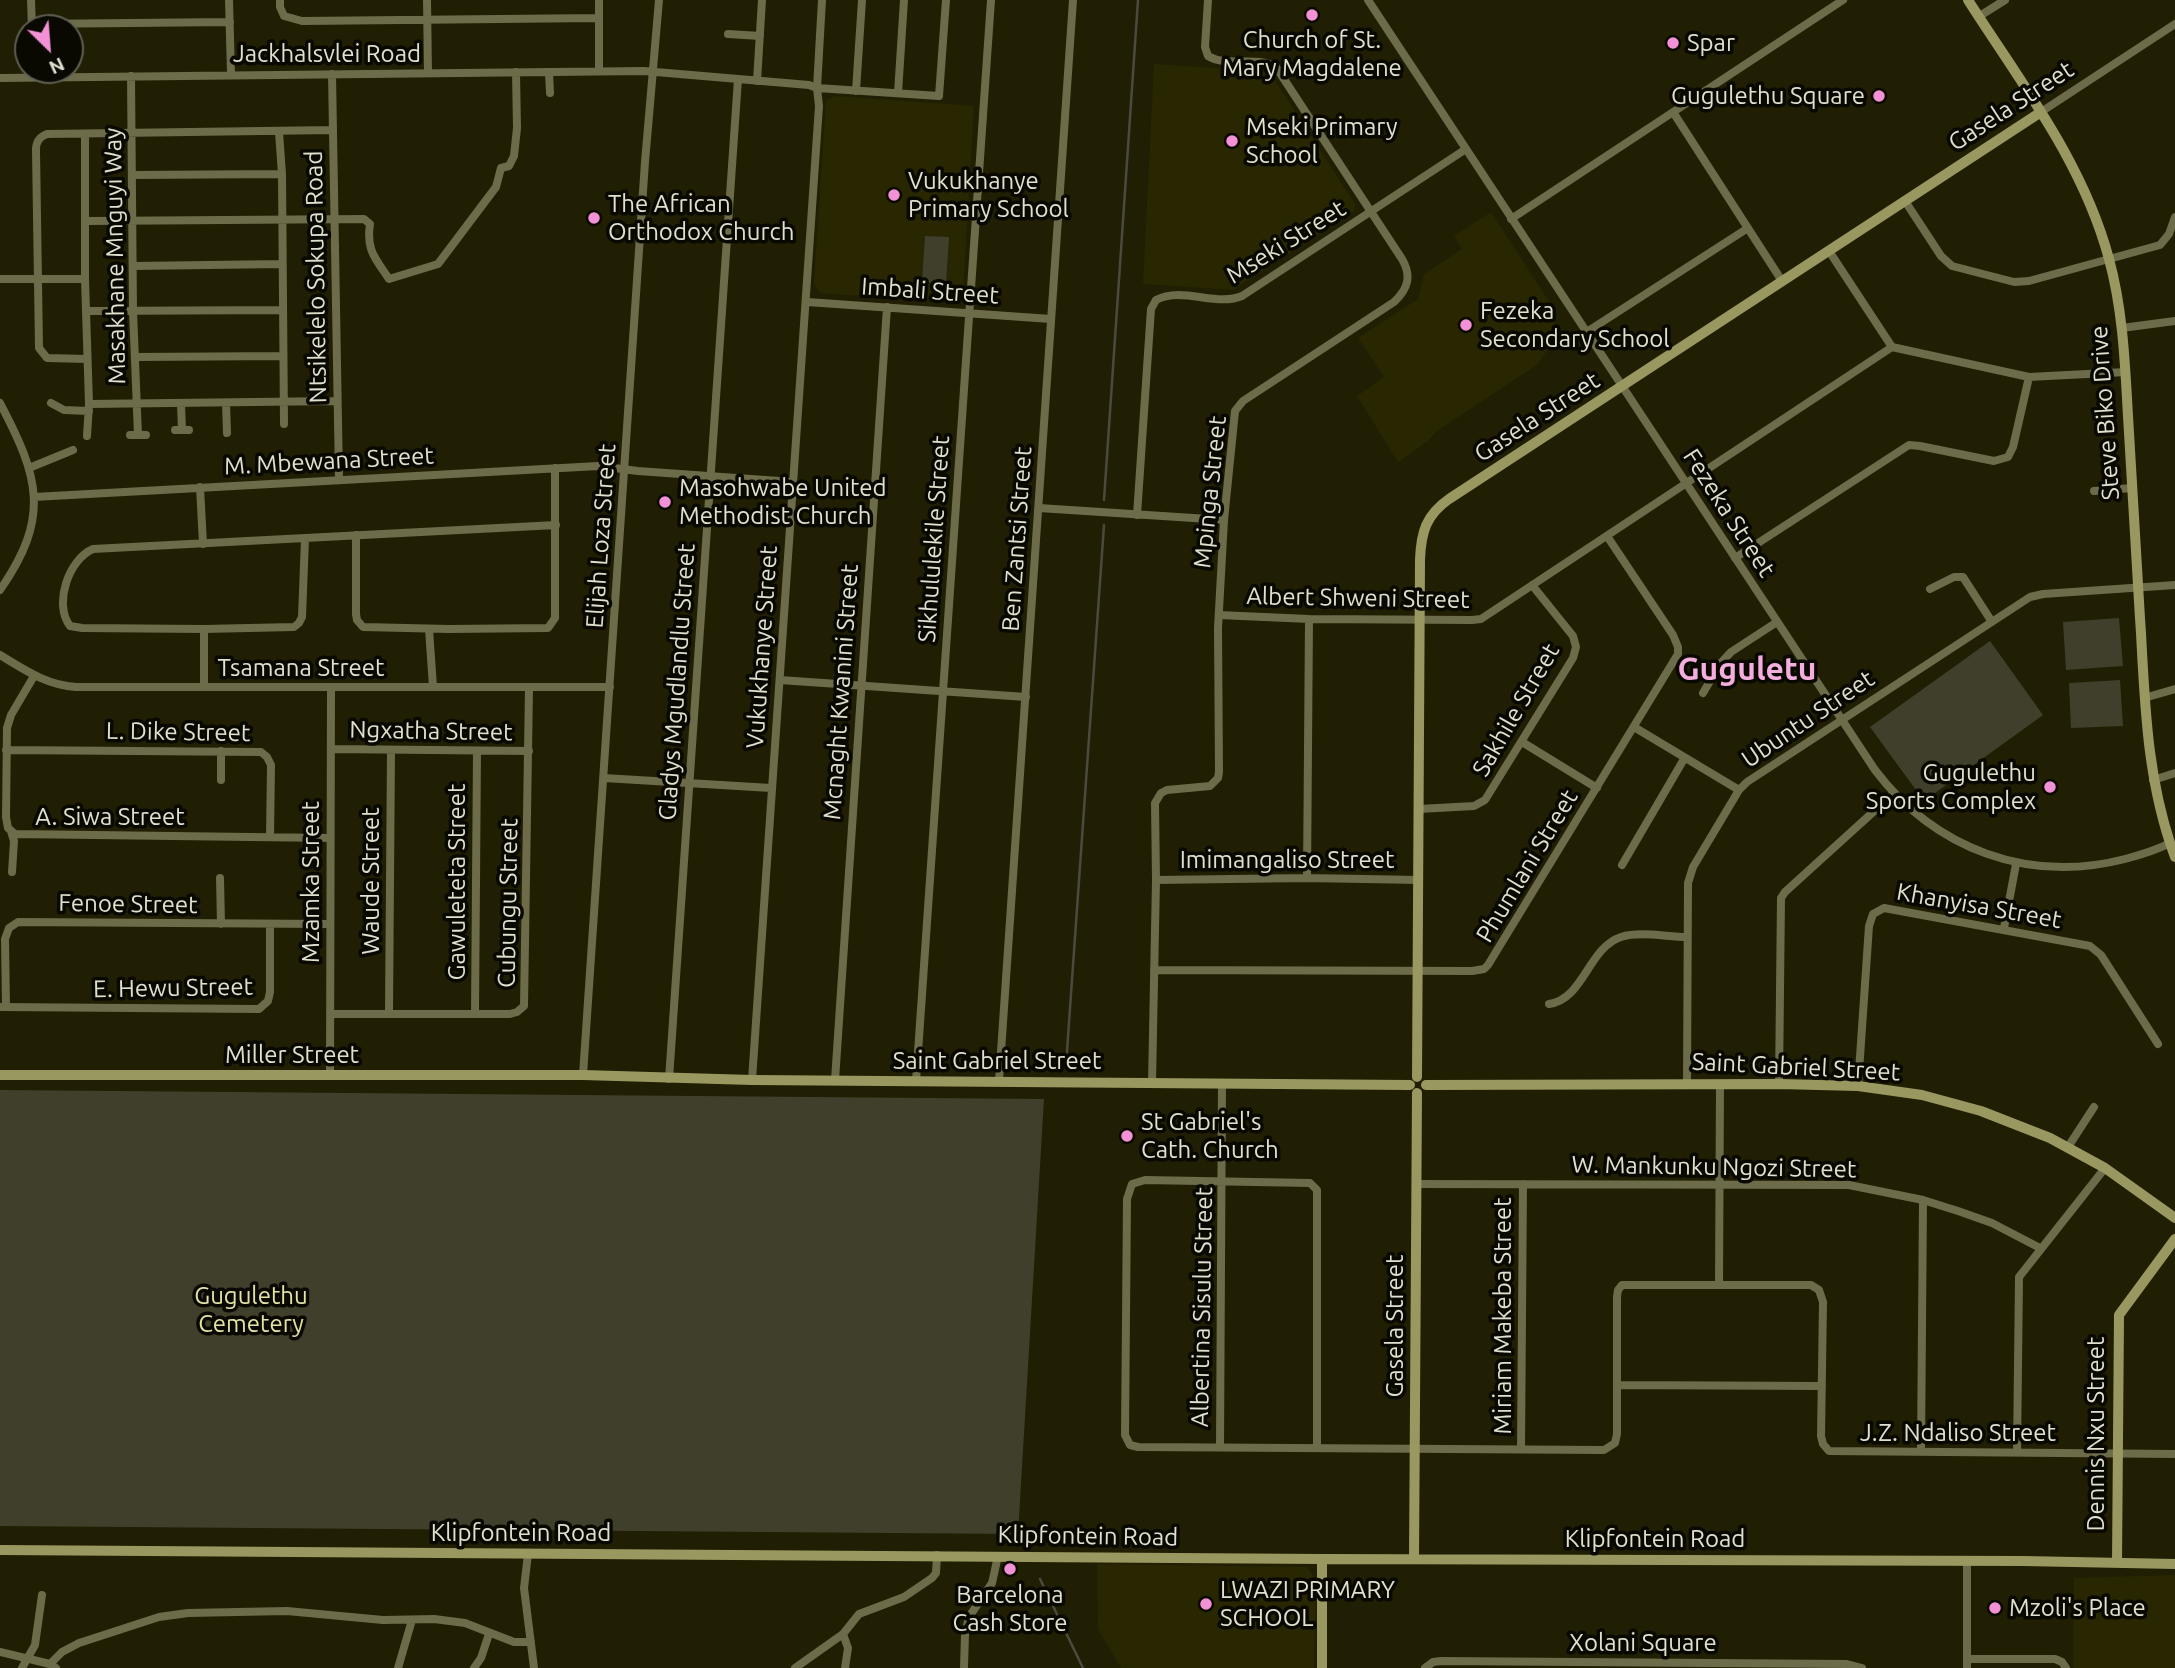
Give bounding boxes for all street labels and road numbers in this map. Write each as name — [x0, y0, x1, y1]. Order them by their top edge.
street label: Jackhalsvlei Road — [233, 40, 421, 68]
street label: Gasela Street — [1943, 55, 2079, 157]
street label: Masakhane Mnguyi Way — [98, 127, 132, 385]
street label: Ntsikelelo Sokupa Road — [299, 150, 333, 404]
street label: Mseki Street — [1221, 194, 1351, 290]
street label: Imbali Street — [860, 272, 1000, 310]
street label: Steve Biko Drive — [2085, 325, 2125, 501]
street label: Gasela Street — [1469, 366, 1605, 468]
street label: Mpinga Street — [1188, 414, 1232, 570]
street label: Sikhululekile Street — [912, 435, 956, 643]
street label: M. Mbewana Street — [223, 441, 435, 481]
street label: Elijah Loza Street — [580, 443, 622, 629]
street label: Fezeka Street — [1677, 444, 1781, 582]
street label: Ben Zantsi Street — [996, 445, 1038, 633]
street label: Gladys Mgudlandlu Street — [653, 543, 701, 821]
street label: Vukukhanye Street — [741, 545, 783, 749]
street label: Mcnaght Kwanini Street — [818, 563, 864, 821]
street label: Albert Shweni Street — [1246, 582, 1470, 614]
street label: Sakhile Street — [1466, 638, 1566, 782]
street label: Tsamana Street — [218, 654, 384, 682]
street label: Ubuntu Street — [1736, 664, 1880, 774]
street label: Ngxatha Street — [349, 715, 513, 747]
street label: L. Dike Street — [106, 716, 250, 748]
street label: Gawuleteta Street — [443, 784, 471, 980]
street label: Phumlani Street — [1470, 784, 1584, 948]
street label: Mzamka Street — [297, 801, 325, 963]
street label: A. Siwa Street — [35, 803, 185, 831]
street label: Waude Street — [357, 807, 385, 955]
street label: Cubungu Street — [492, 818, 524, 988]
street label: Imimangaliso Street — [1180, 846, 1394, 874]
street label: Khanyisa Street — [1894, 877, 2064, 935]
street label: Fenoe Street — [58, 888, 198, 920]
street label: E. Hewu Street — [93, 972, 253, 1004]
street label: Miller Street — [225, 1041, 359, 1069]
street label: Saint Gabriel Street — [893, 1047, 1101, 1075]
street label: Saint Gabriel Street — [1691, 1047, 1901, 1087]
street label: W. Mankunku Ngozi Street — [1571, 1150, 1857, 1184]
street label: Albertina Sisulu Street — [1186, 1187, 1218, 1427]
street label: Miriam Makeba Street — [1489, 1197, 1517, 1435]
street label: Gasela Street — [1381, 1254, 1409, 1398]
street label: Dennis Nxu Street — [2082, 1337, 2110, 1531]
street label: J.Z. Ndaliso Street — [1860, 1419, 2056, 1447]
street label: Klipfontein Road — [431, 1519, 611, 1547]
street label: Klipfontein Road — [997, 1520, 1179, 1552]
street label: Klipfontein Road — [1565, 1525, 1745, 1553]
street label: Xolani Square — [1569, 1629, 1717, 1657]

